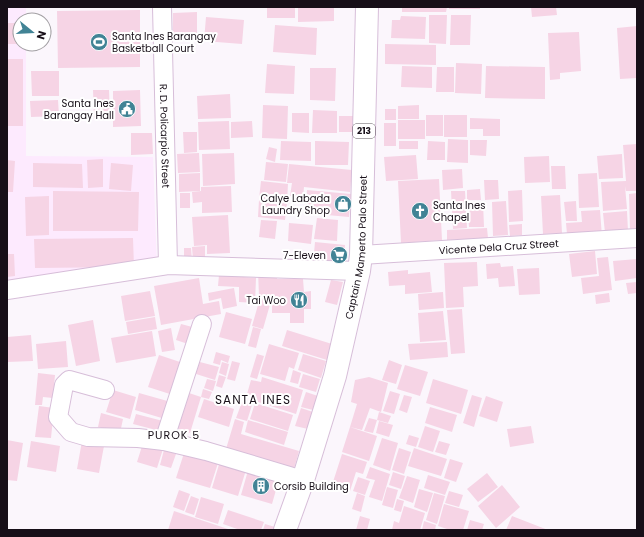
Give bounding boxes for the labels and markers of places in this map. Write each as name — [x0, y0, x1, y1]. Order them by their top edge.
place label: Santa Ines Barangay Basketball Court — [112, 29, 216, 56]
sports icon: Santa Ines Barangay Basketball Court — [89, 32, 109, 52]
place label: Santa Ines Barangay Hall — [44, 96, 114, 123]
public building icon: Santa Ines Barangay Hall — [117, 99, 137, 119]
place label: Calye Labada Laundry Shop — [260, 191, 330, 218]
shop icon: Calye Labada Laundry Shop — [333, 194, 353, 214]
place label: Santa Ines Chapel — [433, 198, 485, 225]
church icon: Santa Ines Chapel — [410, 201, 430, 221]
supermarket icon: 7-Eleven — [329, 245, 349, 265]
place label: 7-Eleven — [283, 248, 326, 263]
restaurant icon: Tai Woo — [289, 290, 309, 310]
place label: Tai Woo — [246, 293, 286, 308]
building icon: Corsib Building — [251, 476, 271, 496]
place label: Corsib Building — [274, 479, 349, 494]

